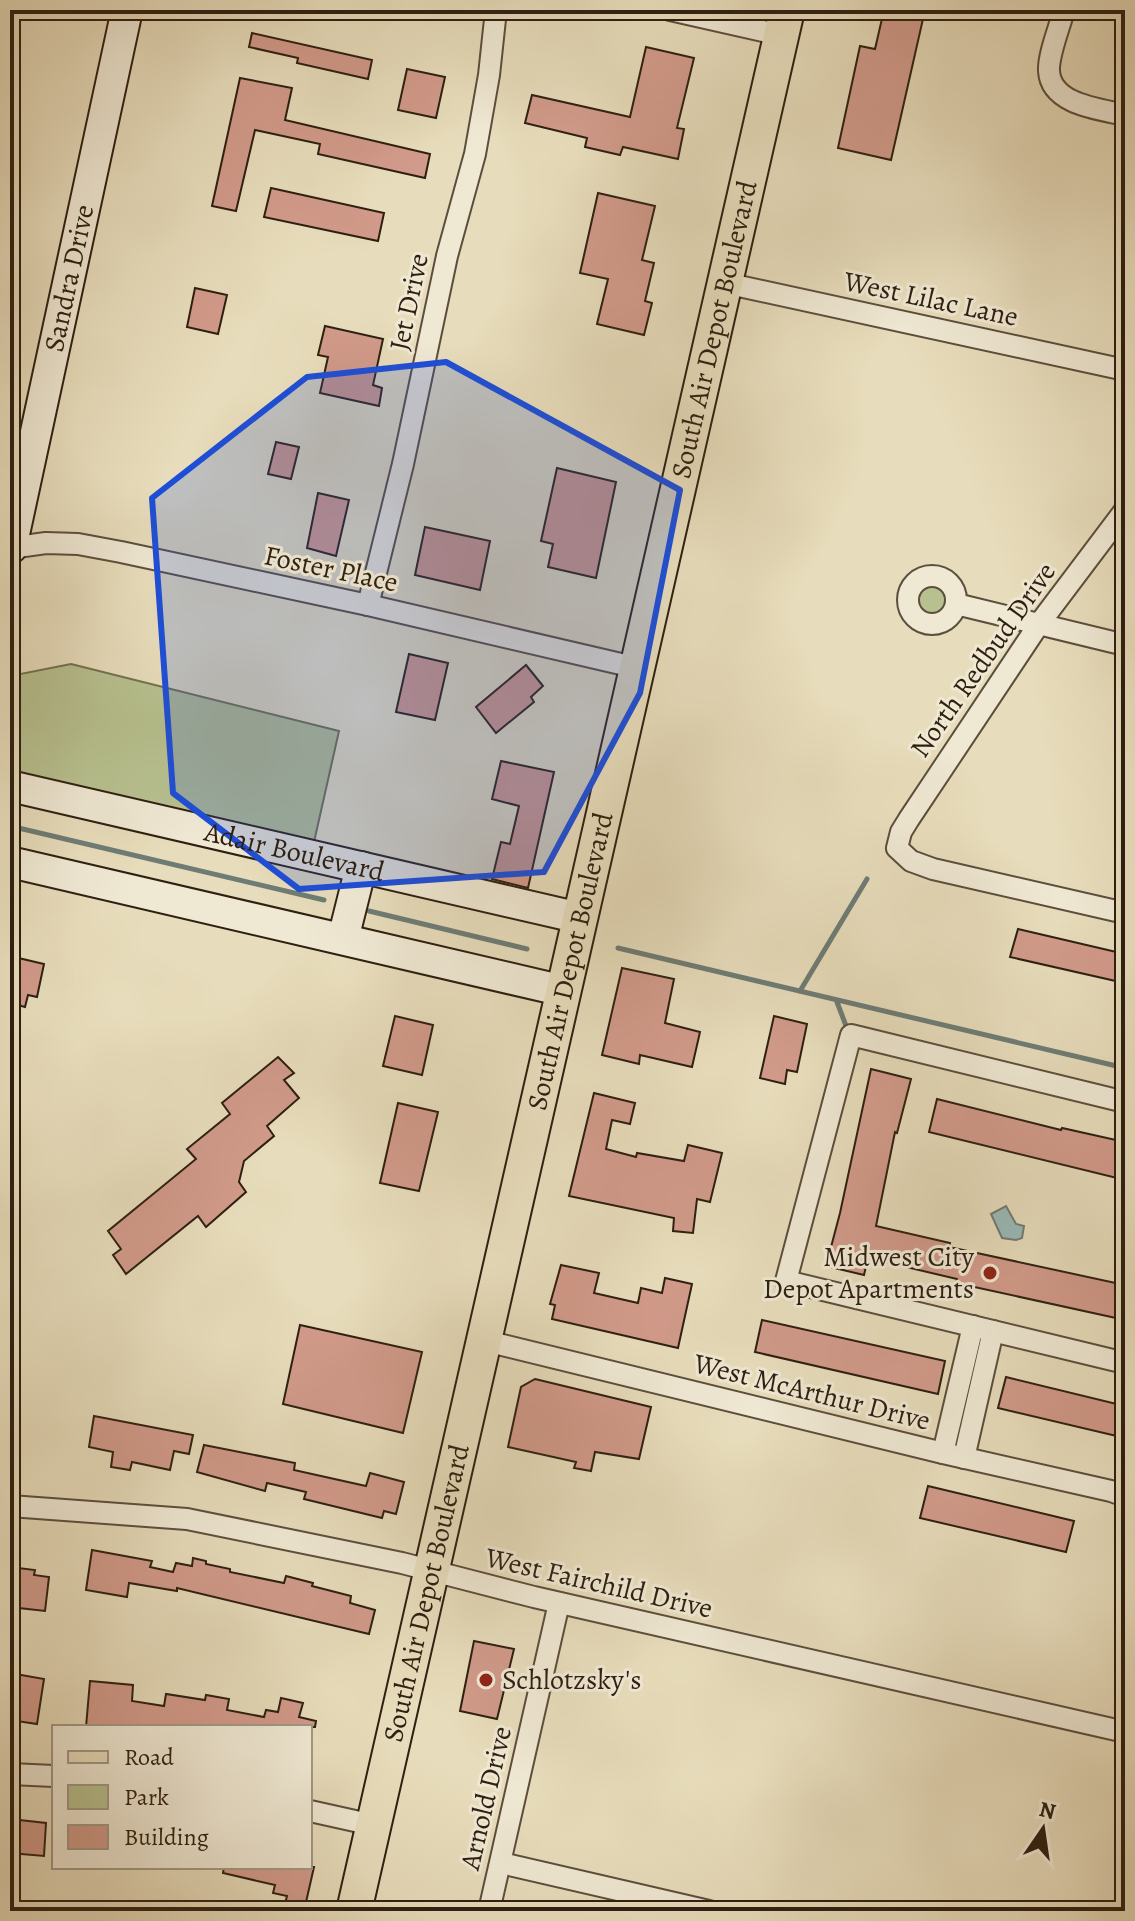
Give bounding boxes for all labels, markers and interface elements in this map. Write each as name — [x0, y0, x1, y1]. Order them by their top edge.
street label: South Air Depot Boulevard — [662, 176, 767, 482]
street label: Sandra Drive — [35, 201, 104, 355]
street label: Jet Drive — [380, 250, 438, 354]
street label: West Lilac Lane — [839, 262, 1022, 336]
street label: Foster Place — [261, 536, 401, 602]
street label: North Redbud Drive — [901, 555, 1065, 765]
street label: South Air Depot Boulevard — [518, 808, 623, 1114]
street label: Adair Boulevard — [200, 812, 389, 891]
place label: Midwest City Depot Apartments — [763, 1238, 975, 1308]
marker: Midwest City Depot Apartments — [981, 1264, 999, 1282]
street label: West McArthur Drive — [689, 1344, 934, 1440]
street label: South Air Depot Boulevard — [374, 1440, 479, 1746]
street label: West Fairchild Drive — [481, 1538, 716, 1628]
place label: Schlotzsky's — [502, 1661, 642, 1699]
marker: Schlotzsky's — [477, 1671, 495, 1689]
street label: Arnold Drive — [451, 1723, 521, 1874]
legend — [52, 1725, 312, 1869]
text: Road — [124, 1741, 174, 1773]
text: Park — [124, 1781, 169, 1813]
north arrow — [1003, 1789, 1083, 1869]
text: N — [1036, 1794, 1058, 1827]
text: Building — [124, 1821, 209, 1853]

